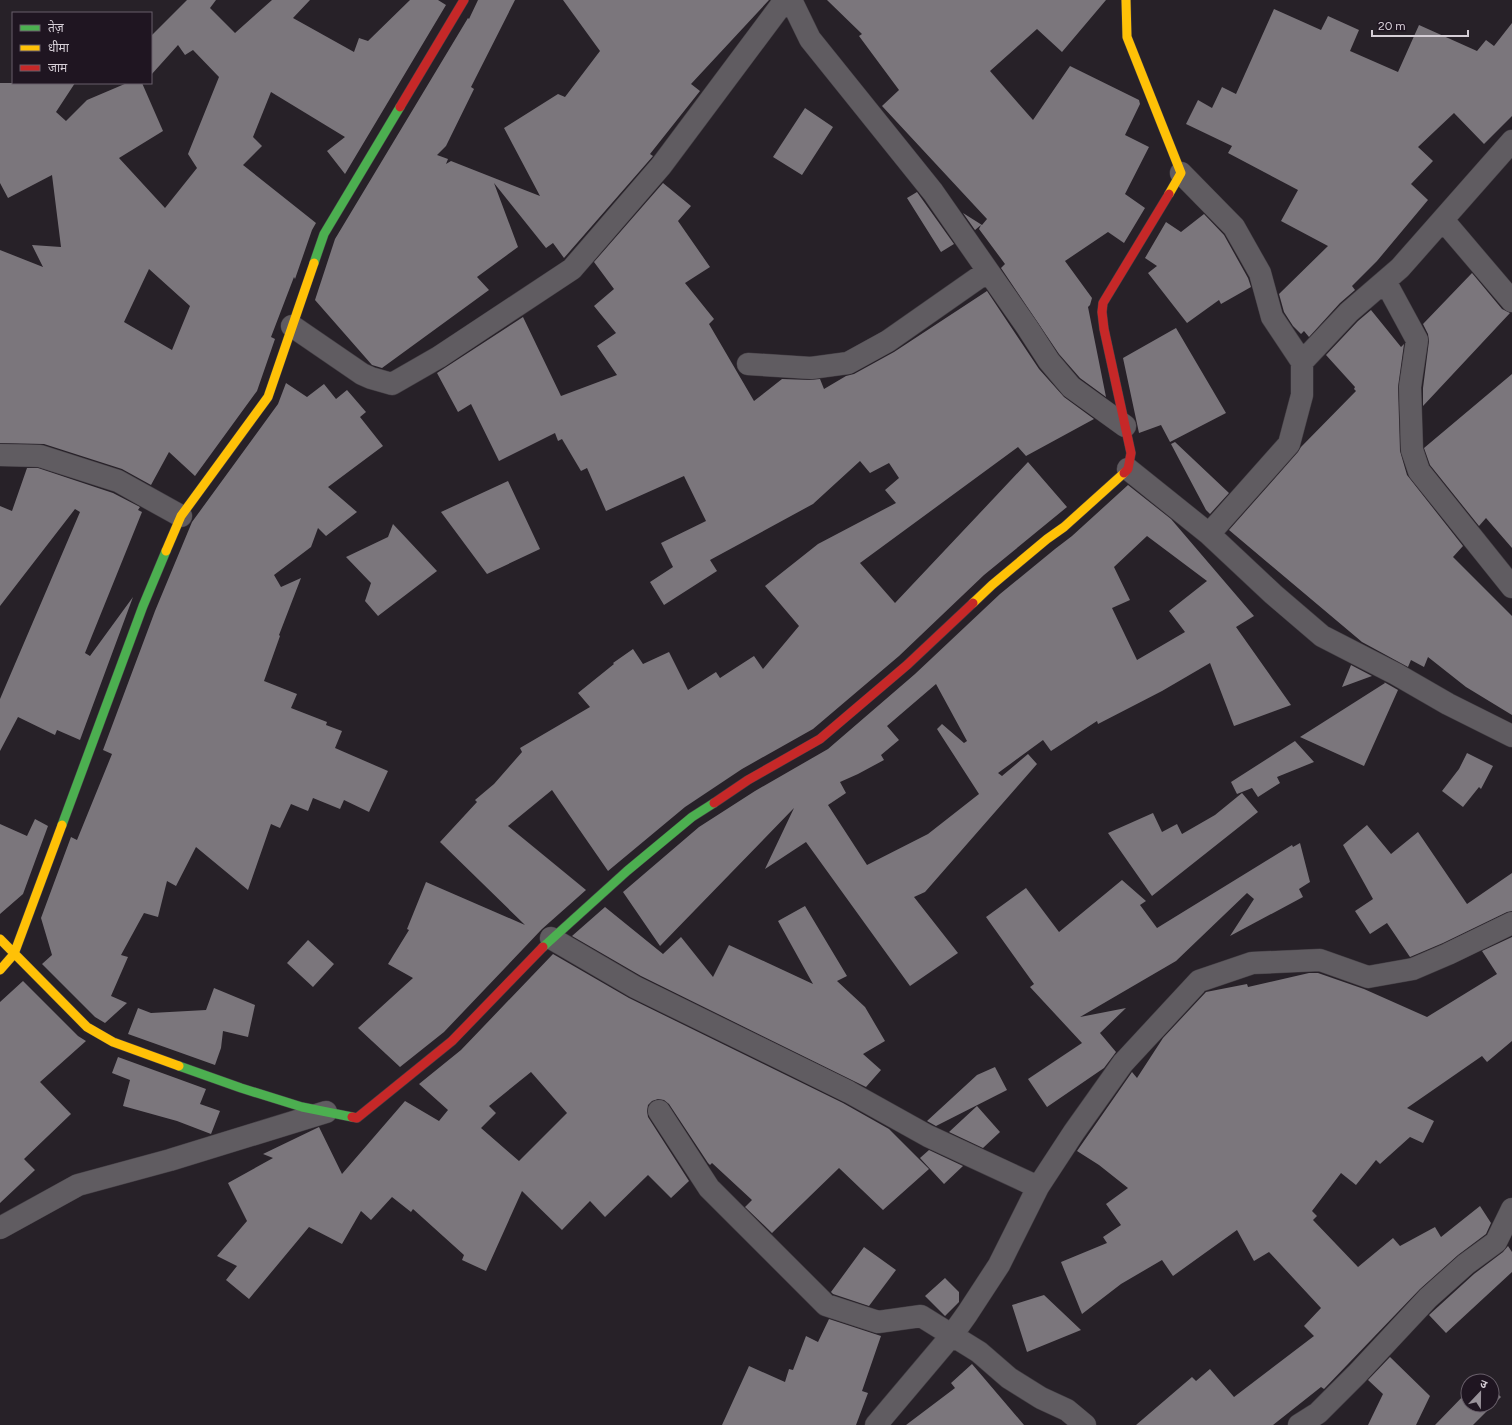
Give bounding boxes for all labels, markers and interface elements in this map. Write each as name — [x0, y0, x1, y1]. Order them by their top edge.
legend — [12, 12, 152, 84]
scale bar — [1372, 12, 1468, 38]
text: 20 m — [1378, 19, 1406, 33]
text: तेज़ — [48, 20, 65, 35]
text: धीमा — [48, 40, 70, 55]
text: जाम — [48, 61, 68, 75]
north arrow — [1460, 1373, 1500, 1413]
text: उ — [1478, 1377, 1489, 1392]

